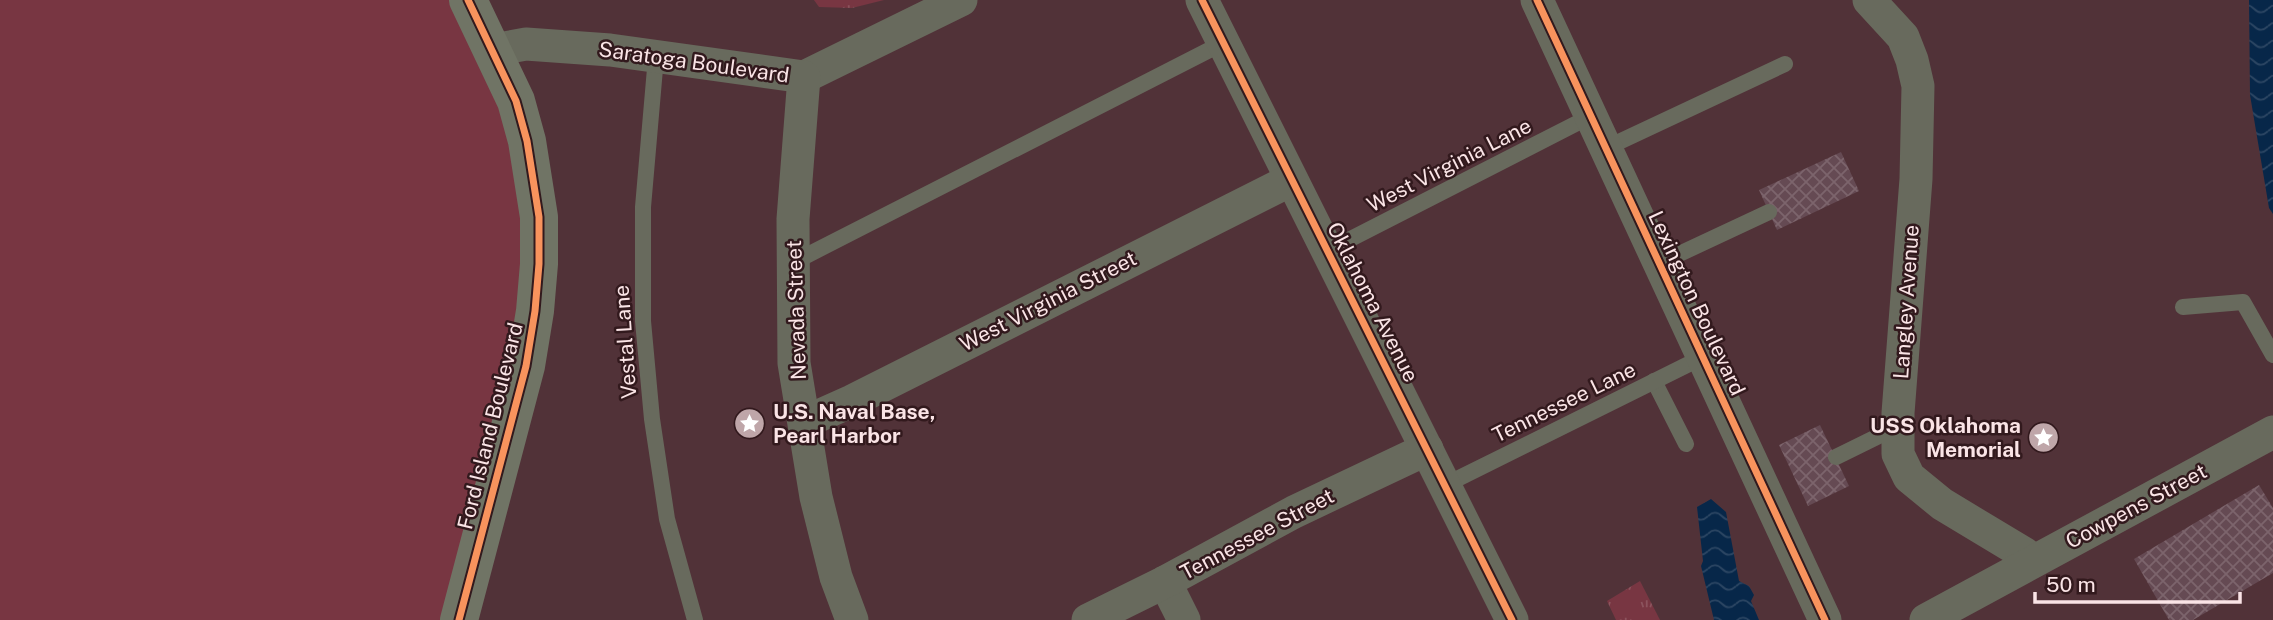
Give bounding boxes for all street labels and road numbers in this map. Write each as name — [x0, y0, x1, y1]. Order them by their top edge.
street label: Saratoga Boulevard — [597, 36, 791, 88]
street label: West Virginia Lane — [1363, 113, 1535, 217]
street label: Lexington Boulevard — [1643, 207, 1751, 399]
street label: Oklahoma Avenue — [1322, 218, 1424, 386]
street label: Langley Avenue — [1888, 224, 1924, 380]
street label: Nevada Street — [781, 240, 811, 380]
street label: West Virginia Street — [955, 246, 1141, 356]
street label: Vestal Lane — [609, 284, 641, 400]
street label: Ford Island Boulevard — [452, 320, 528, 532]
street label: Tennessee Lane — [1488, 356, 1640, 448]
street label: Cowpens Street — [2061, 458, 2211, 554]
street label: Tennessee Street — [1176, 483, 1338, 585]

